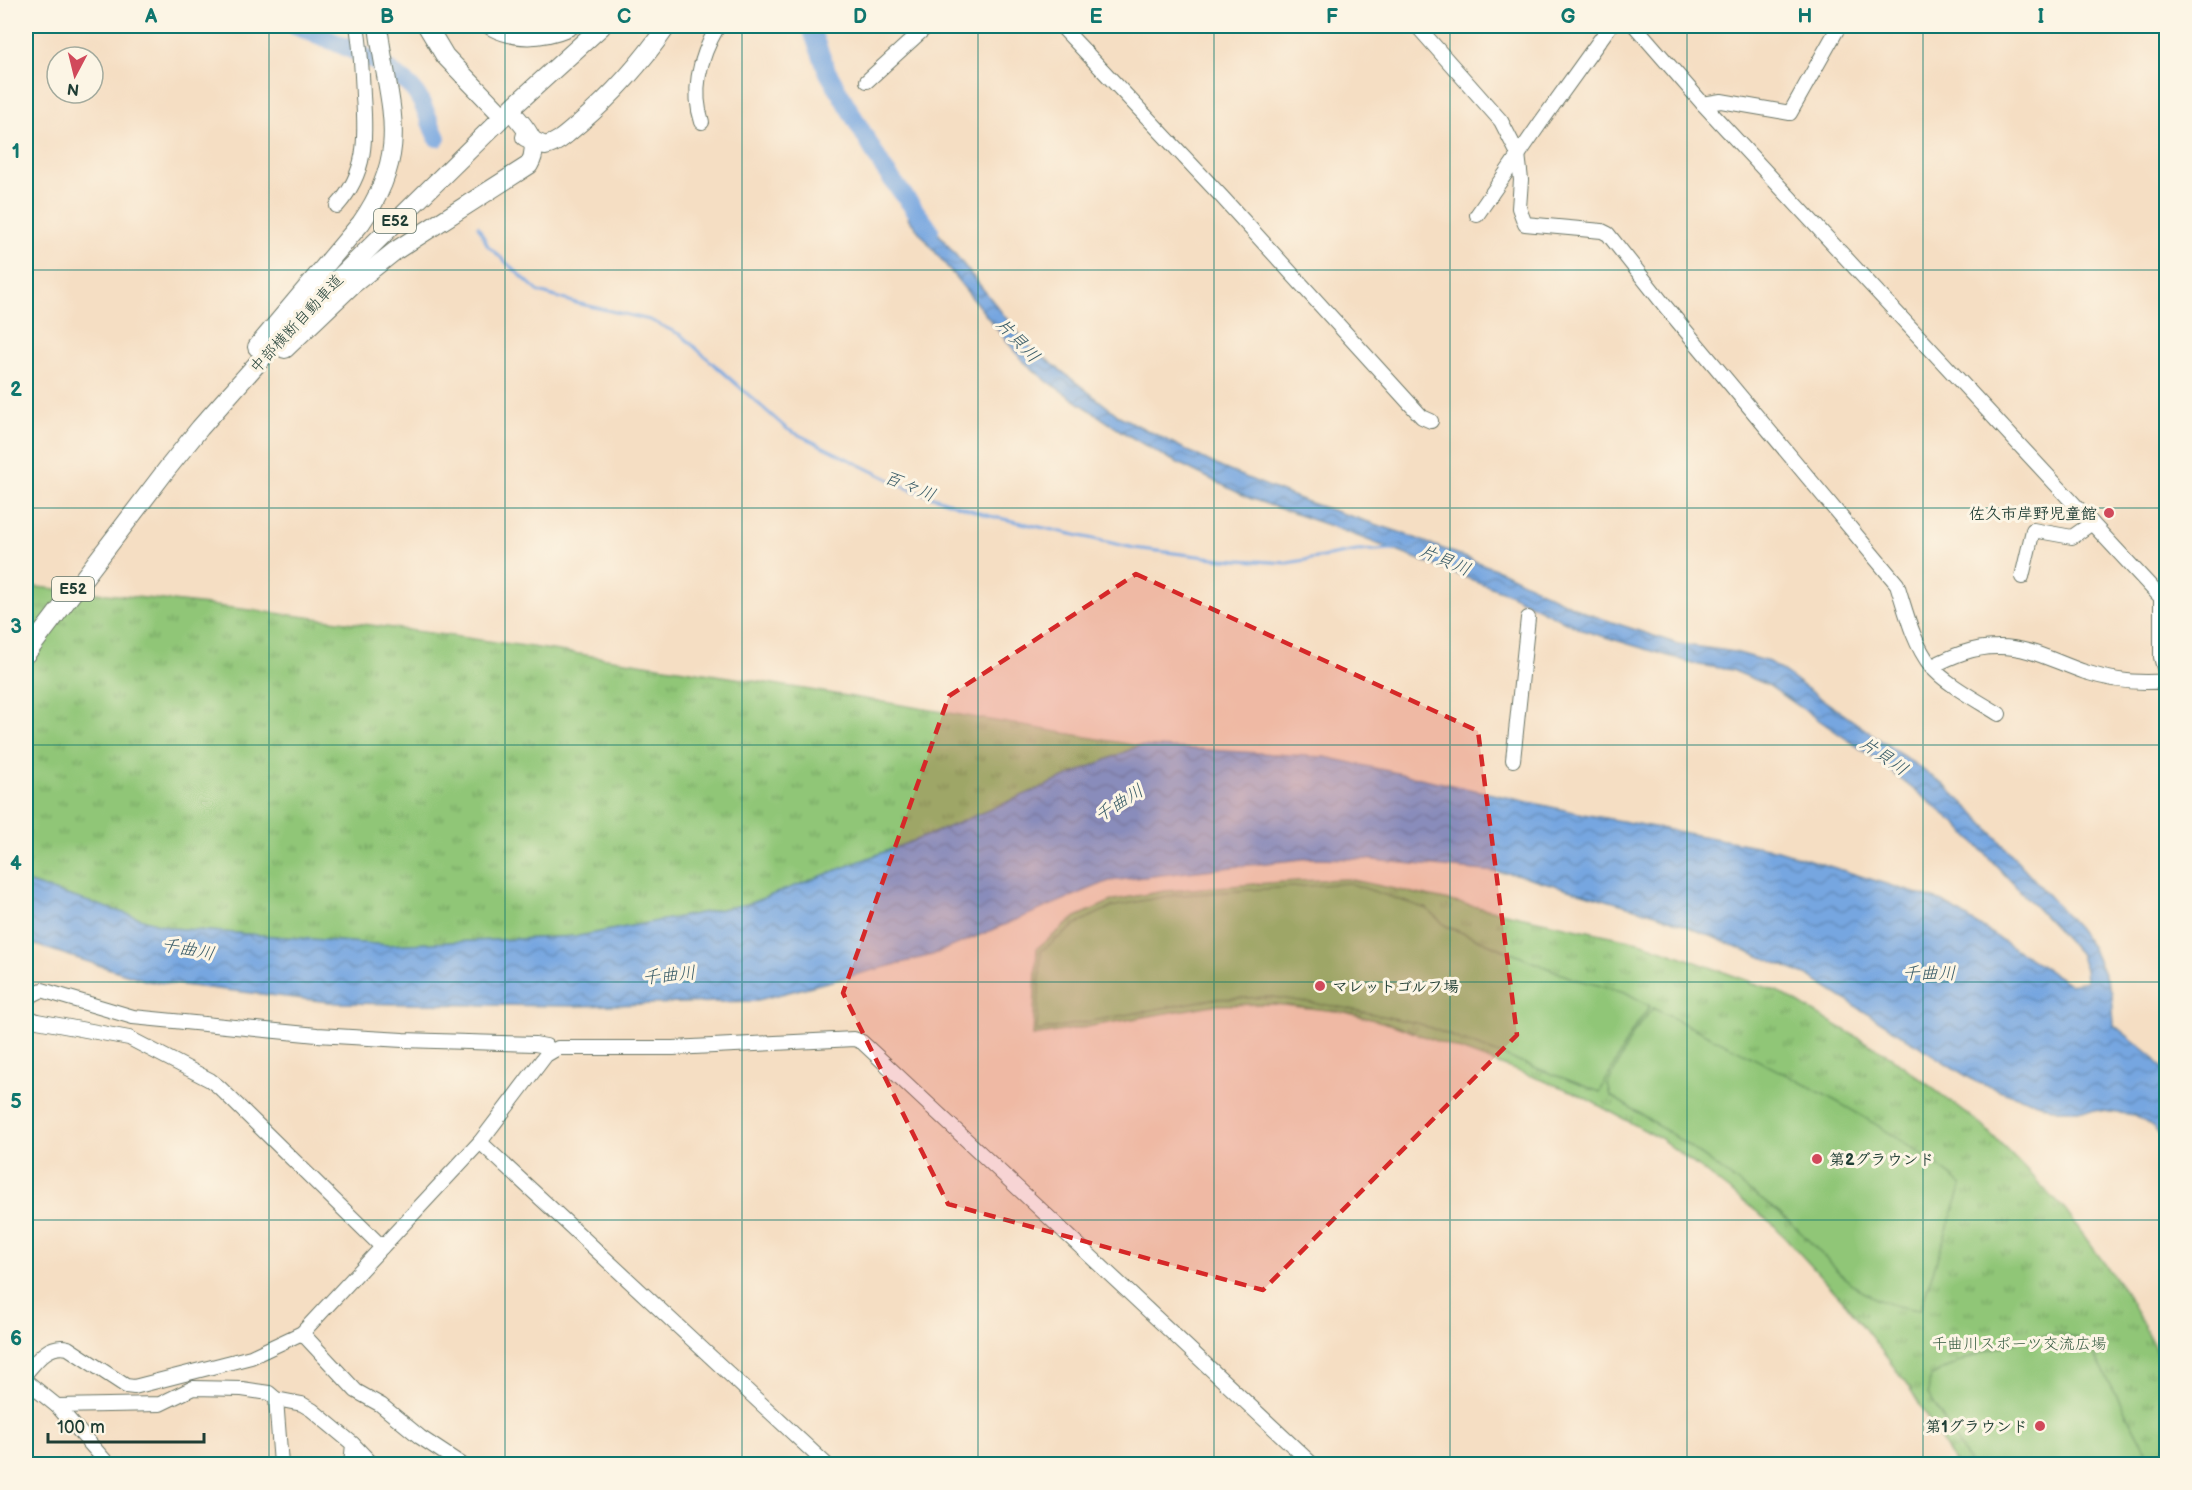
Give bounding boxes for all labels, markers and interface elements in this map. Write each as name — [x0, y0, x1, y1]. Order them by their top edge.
text: A — [144, 5, 158, 29]
text: B — [380, 5, 394, 29]
text: C — [617, 5, 631, 29]
text: D — [853, 5, 867, 29]
text: E — [1090, 5, 1103, 29]
text: F — [1326, 5, 1338, 29]
text: G — [1561, 5, 1576, 29]
text: H — [1798, 5, 1812, 29]
text: I — [2038, 5, 2044, 29]
north arrow — [45, 45, 105, 105]
text: N — [66, 78, 80, 99]
text: 1 — [12, 140, 20, 164]
road number: E52 — [374, 209, 416, 233]
street label: 中部横断自動車道 — [246, 271, 348, 377]
water label: 片貝川 — [991, 314, 1044, 367]
text: 2 — [10, 378, 22, 402]
water label: 百々川 — [881, 467, 939, 506]
place label: 佐久市岸野児童館 — [1969, 505, 2097, 524]
marker: 佐久市岸野児童館 — [2102, 506, 2116, 520]
water label: 片貝川 — [1416, 540, 1474, 581]
road number: E52 — [52, 577, 94, 601]
text: 3 — [10, 615, 22, 639]
water label: 片貝川 — [1856, 732, 1912, 780]
water label: 千曲川 — [1091, 780, 1148, 827]
text: 4 — [10, 852, 22, 876]
water label: 千曲川 — [159, 934, 216, 965]
water label: 千曲川 — [641, 962, 697, 989]
water label: 千曲川 — [1902, 963, 1956, 984]
place label: マレットゴルフ場 — [1332, 978, 1459, 997]
marker: マレットゴルフ場 — [1313, 979, 1327, 993]
text: 5 — [10, 1090, 22, 1114]
place label: 第2グラウンド — [1829, 1151, 1935, 1170]
marker: 第2グラウンド — [1810, 1152, 1824, 1166]
text: 6 — [10, 1327, 22, 1351]
park label: 千曲川スポーツ交流広場 — [1931, 1335, 2107, 1354]
scale bar — [48, 1406, 204, 1444]
text: 100 m — [57, 1417, 105, 1438]
place label: 第1グラウンド — [1925, 1418, 2028, 1437]
marker: 第1グラウンド — [2033, 1419, 2047, 1433]

